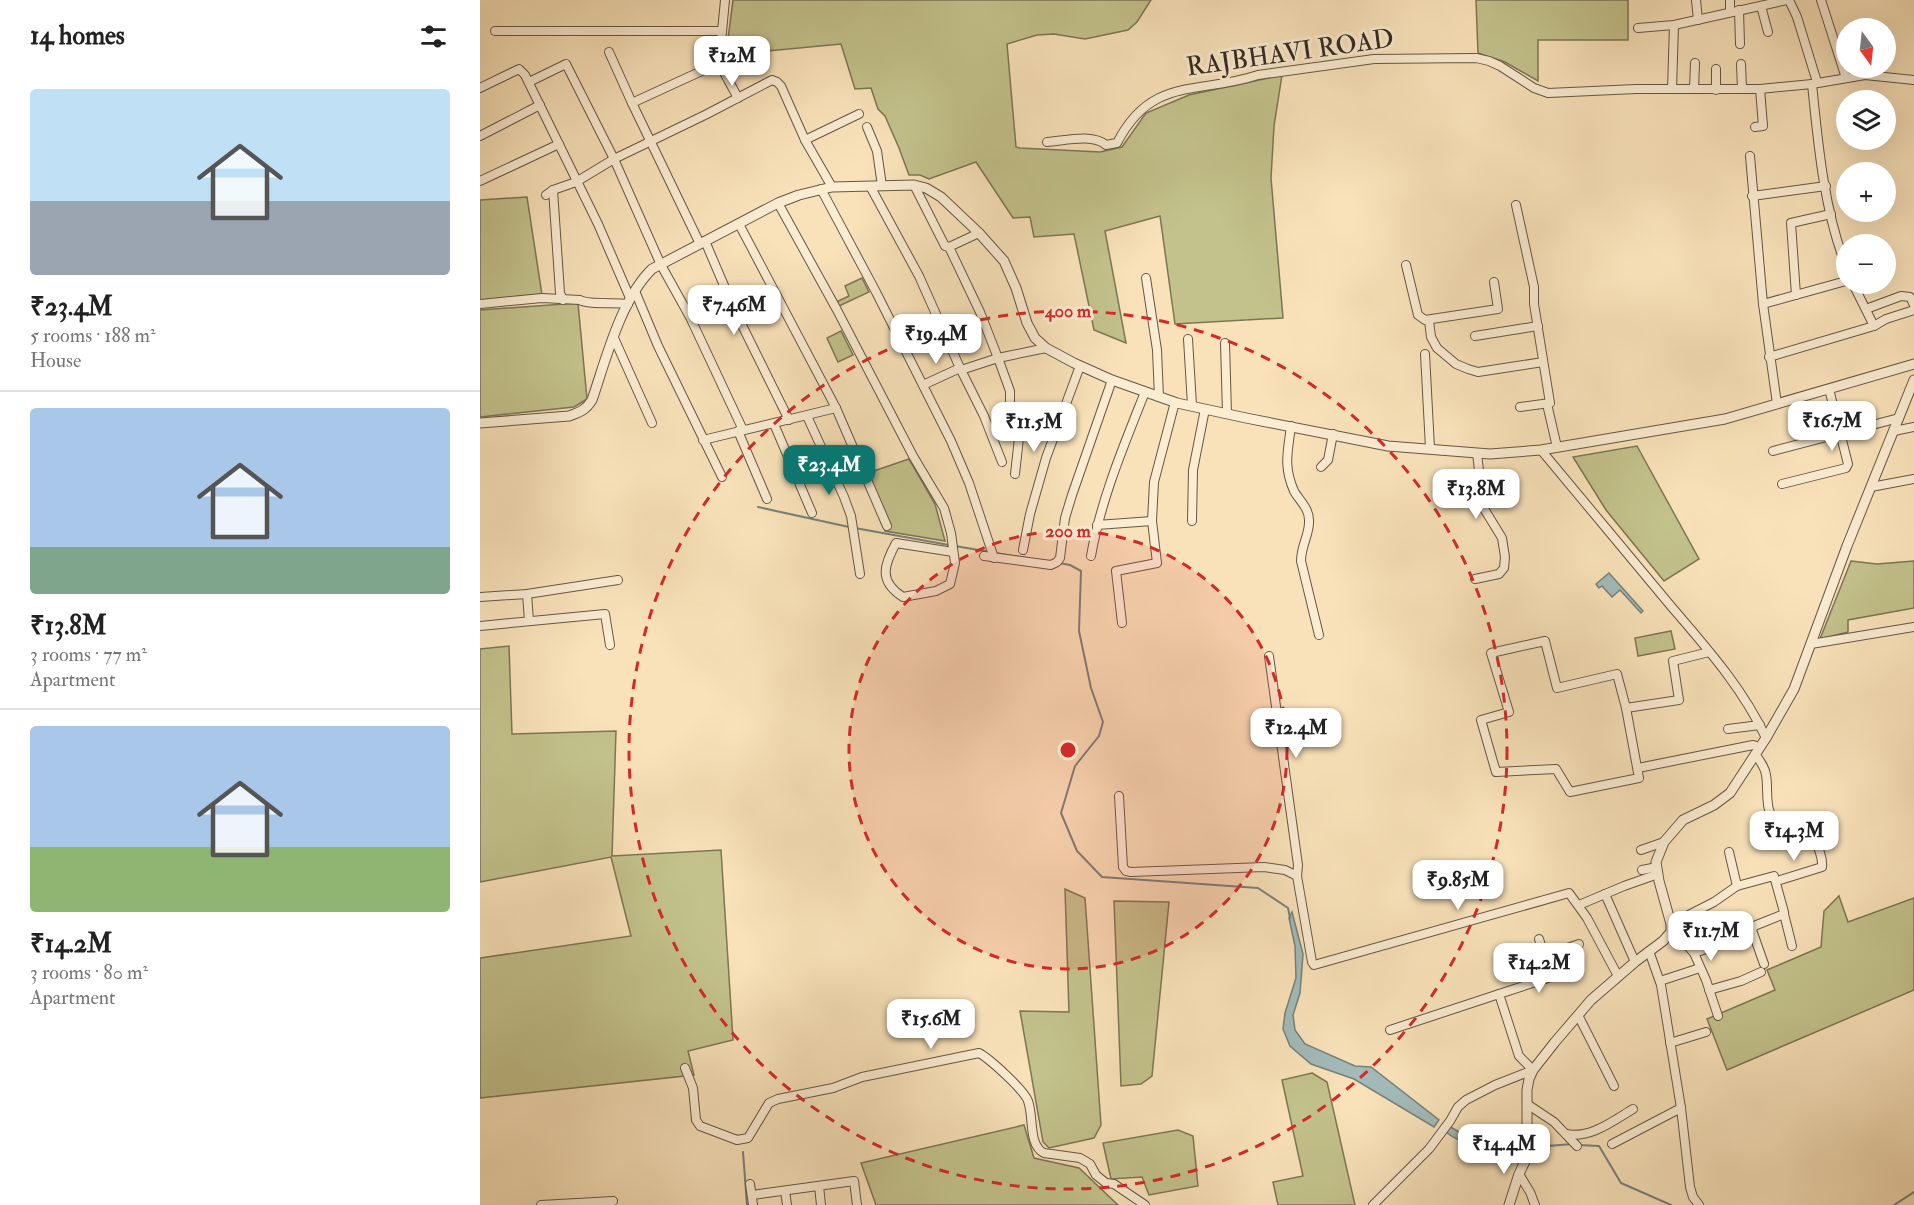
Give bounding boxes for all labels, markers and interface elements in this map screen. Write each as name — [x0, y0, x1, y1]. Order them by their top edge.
north arrow — [1836, 18, 1896, 78]
map controls — [1836, 18, 1896, 294]
text: 14 homes — [30, 20, 125, 52]
icon: filters — [417, 20, 450, 53]
street label: RAJBHAVI ROAD — [1184, 23, 1396, 83]
pin: ₹12M — [696, 36, 768, 87]
text: ₹12M — [708, 43, 756, 68]
button: layers — [1836, 90, 1896, 150]
icon: home — [186, 128, 294, 236]
button: + — [1836, 162, 1896, 222]
button: − — [1836, 234, 1896, 294]
pin: ₹7.46M — [685, 285, 783, 336]
text: ₹23.4M — [30, 291, 113, 323]
text: ₹7.46M — [702, 292, 766, 317]
text: 400 m — [1044, 300, 1092, 323]
pin: ₹19.4M — [887, 314, 985, 365]
text: ₹19.4M — [904, 321, 968, 346]
text: 5 rooms · 188 m² — [30, 323, 156, 348]
text: House — [30, 348, 81, 373]
pin: ₹16.7M — [1783, 401, 1881, 452]
pin: ₹11.5M — [985, 402, 1083, 453]
text: ₹16.7M — [1802, 408, 1862, 433]
text: ₹11.5M — [1005, 409, 1063, 434]
pin: ₹23.4M — [780, 445, 878, 496]
icon: home — [186, 447, 294, 555]
text: ₹23.4M — [797, 452, 861, 477]
pin: ₹13.8M — [1427, 469, 1525, 520]
text: ₹13.8M — [1447, 476, 1505, 501]
text: 200 m — [1045, 520, 1092, 543]
text: ₹13.8M — [30, 610, 107, 642]
text: 3 rooms · 77 m² — [30, 642, 147, 667]
text: Apartment — [30, 667, 115, 692]
pin: ₹12.4M — [1247, 708, 1345, 759]
text: ₹12.4M — [1264, 715, 1328, 740]
centre of rings — [1058, 740, 1078, 760]
icon: home — [186, 765, 294, 873]
pin: ₹14.3M — [1745, 811, 1843, 862]
text: ₹14.3M — [1764, 818, 1824, 843]
pin: ₹9.85M — [1409, 860, 1507, 911]
text: ₹9.85M — [1426, 867, 1490, 892]
pin: ₹11.7M — [1662, 911, 1760, 962]
text: ₹11.7M — [1682, 918, 1740, 943]
text: ₹14.2M — [30, 928, 112, 960]
pin: ₹14.2M — [1490, 943, 1588, 994]
text: ₹14.2M — [1507, 950, 1571, 975]
text: 3 rooms · 80 m² — [30, 960, 148, 985]
text: Apartment — [30, 985, 115, 1010]
pin: ₹15.6M — [882, 999, 980, 1050]
text: ₹15.6M — [901, 1006, 961, 1031]
pin: ₹14.4M — [1455, 1124, 1553, 1175]
text: ₹14.4M — [1472, 1131, 1536, 1156]

